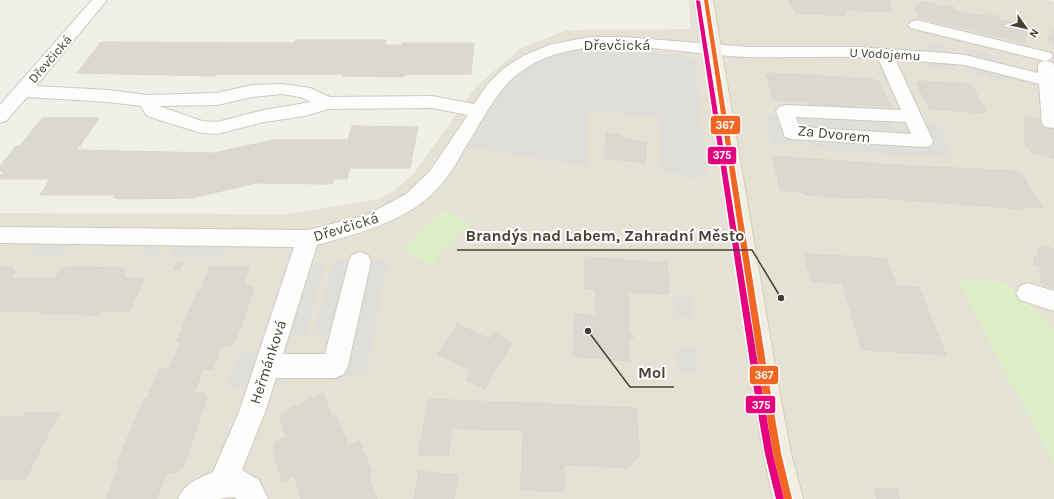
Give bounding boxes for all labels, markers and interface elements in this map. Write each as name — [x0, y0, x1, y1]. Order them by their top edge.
north arrow — [1006, 8, 1046, 48]
text: N — [1026, 26, 1041, 40]
street label: Dřevčická — [25, 32, 75, 86]
street label: Dřevčická — [583, 36, 651, 54]
street label: U Vodojemu — [849, 45, 921, 63]
line badge: 367 — [710, 115, 741, 135]
text: 367 — [716, 119, 735, 132]
street label: Za Dvorem — [797, 121, 871, 147]
line badge: 375 — [707, 146, 737, 165]
text: 375 — [713, 149, 731, 162]
street label: Dřevčická — [311, 209, 381, 245]
callout: Brandýs nad Labem, Zahradní Město — [457, 222, 752, 250]
text: Brandýs nad Labem, Zahradní Město — [466, 226, 744, 245]
street label: Heřmánková — [246, 318, 290, 406]
callout: Mol — [630, 359, 674, 387]
text: Mol — [638, 363, 666, 382]
line badge: 367 — [749, 365, 779, 385]
text: 367 — [755, 369, 774, 382]
line badge: 375 — [745, 395, 776, 414]
text: 375 — [752, 399, 770, 412]

